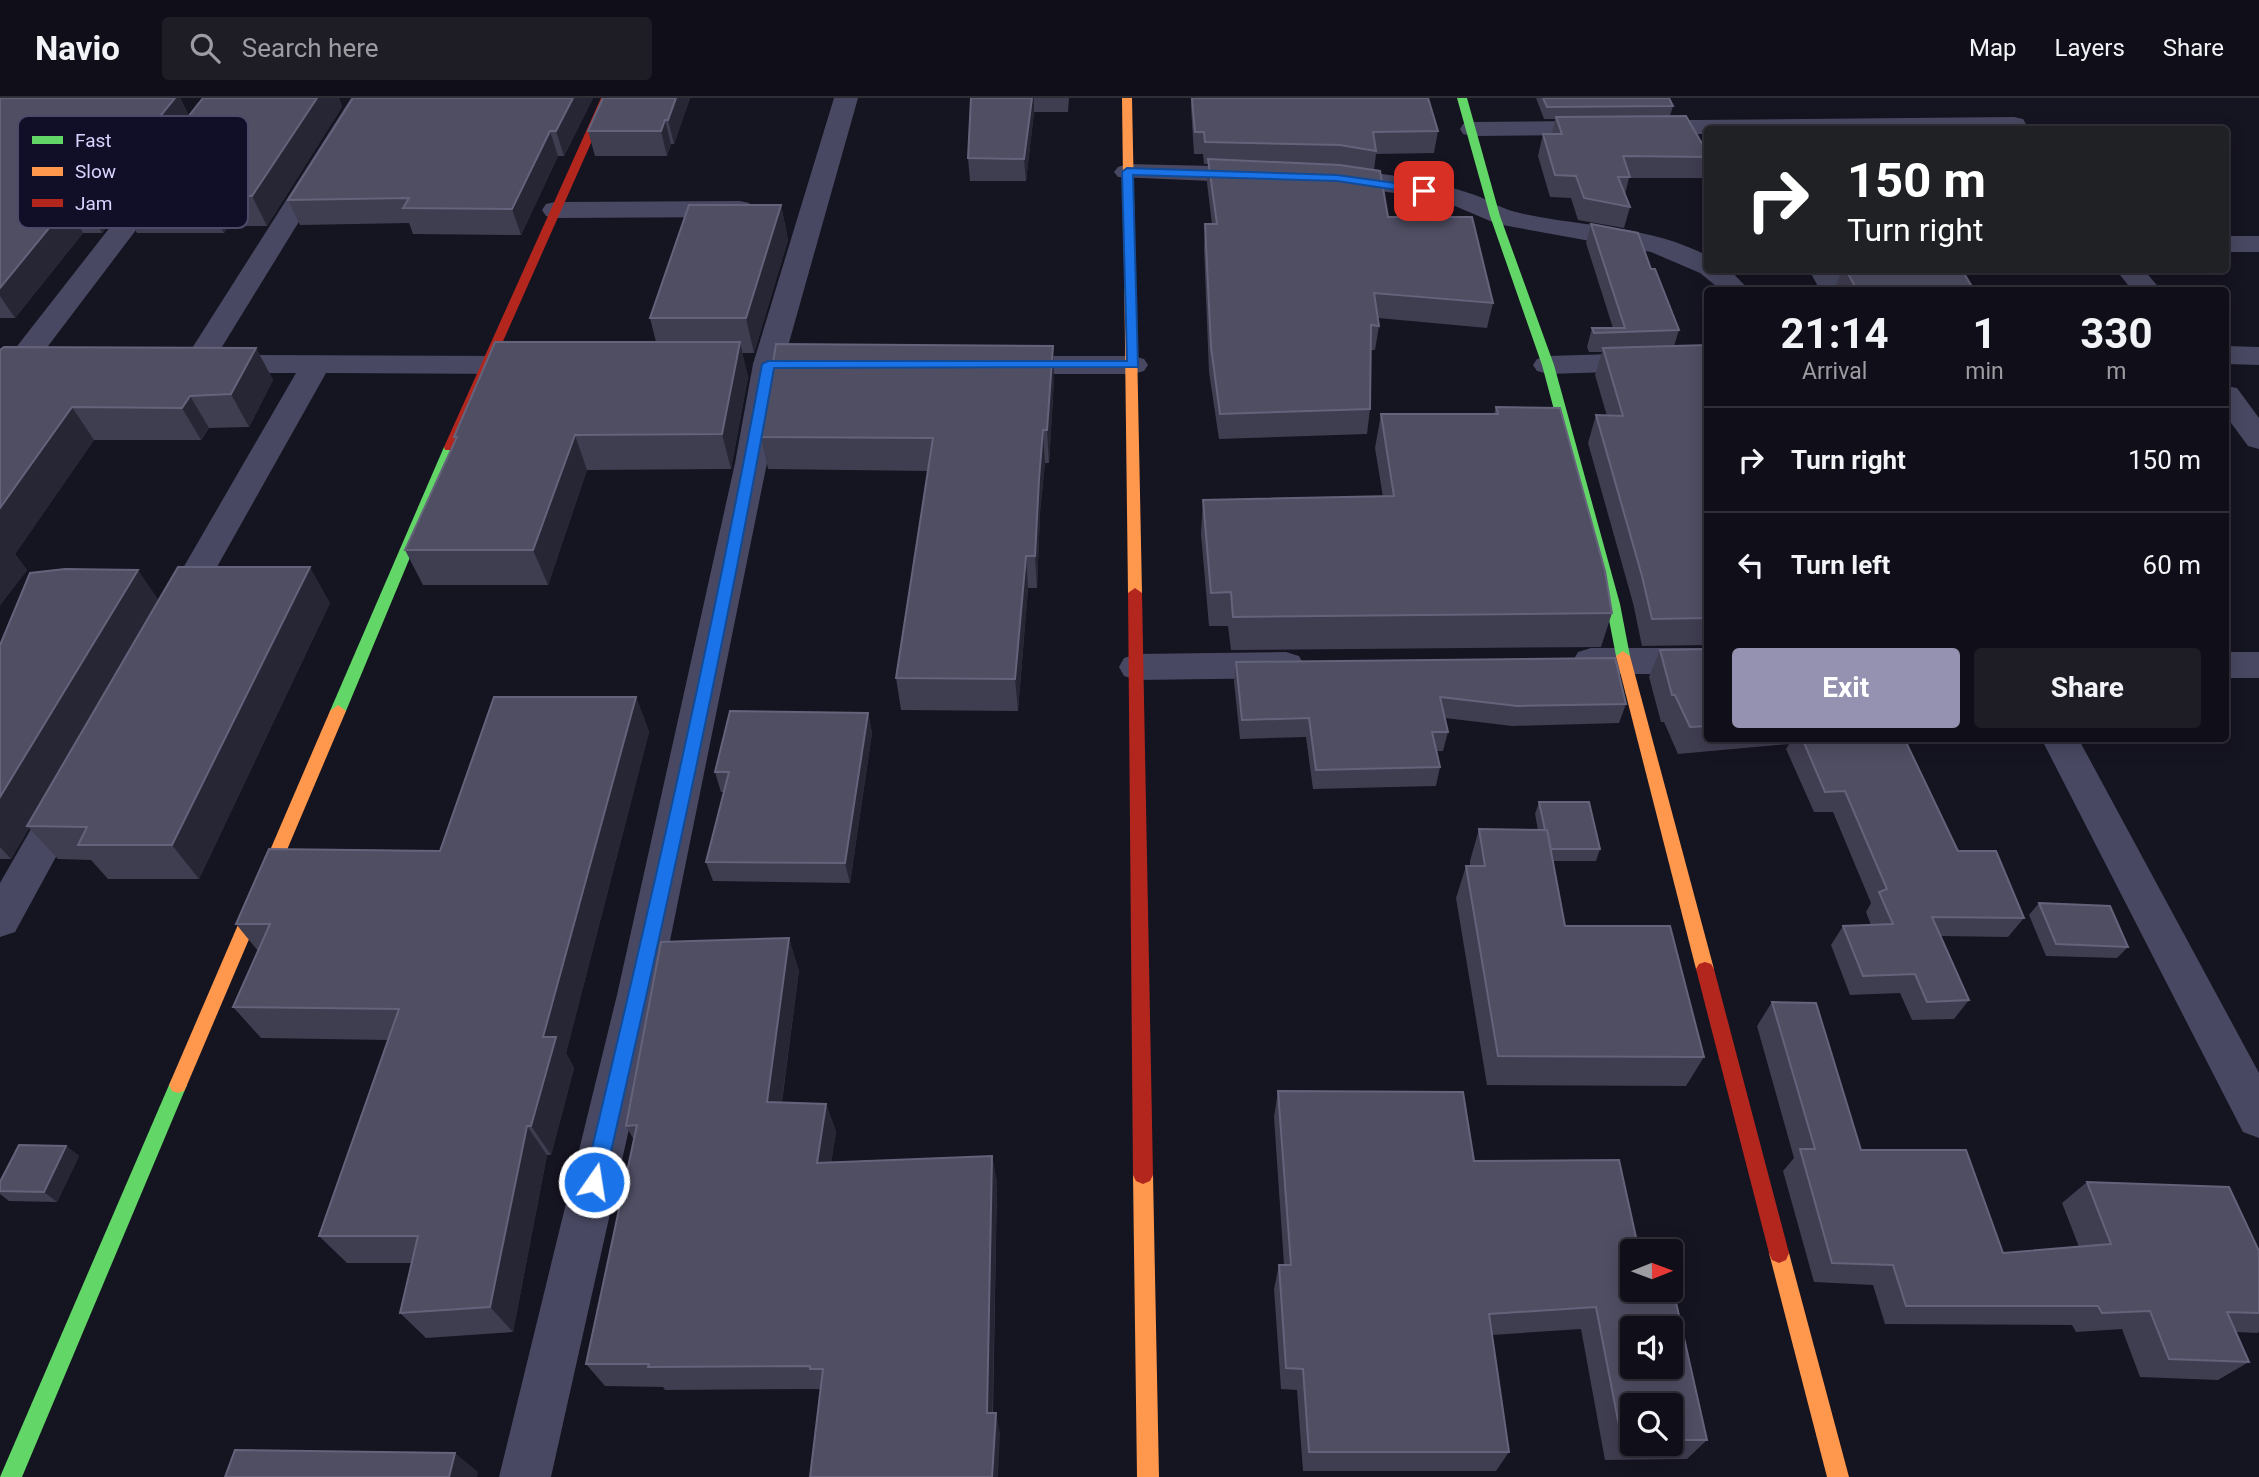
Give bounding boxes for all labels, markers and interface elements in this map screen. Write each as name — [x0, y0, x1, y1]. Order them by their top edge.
search box — [162, 17, 652, 80]
text: Navio — [35, 29, 120, 68]
icon: search — [186, 29, 224, 67]
text: Search here — [242, 33, 379, 63]
text: Map — [1969, 34, 2017, 62]
text: Layers — [2055, 34, 2125, 62]
text: Share — [2163, 34, 2224, 62]
legend — [18, 116, 248, 228]
text: Fast — [75, 129, 112, 152]
text: 150 m — [1847, 152, 1986, 209]
icon: right — [1732, 154, 1823, 245]
text: Slow — [75, 160, 116, 183]
pin — [1394, 161, 1454, 221]
icon: arrive — [1405, 172, 1443, 210]
text: Jam — [75, 192, 112, 215]
text: Turn right — [1847, 211, 1983, 249]
text: 21:14 — [1781, 309, 1889, 358]
text: 1 — [1972, 309, 1997, 358]
text: 330 — [2080, 309, 2153, 358]
text: Arrival — [1802, 358, 1867, 385]
text: min — [1965, 358, 2004, 385]
text: m — [2106, 358, 2126, 385]
icon: right — [1732, 441, 1770, 479]
text: Turn right — [1791, 445, 1906, 475]
text: 150 m — [2128, 445, 2201, 475]
icon: left — [1732, 546, 1770, 584]
text: Turn left — [1791, 550, 1890, 580]
text: 60 m — [2143, 550, 2201, 580]
button: Exit — [1732, 648, 1960, 728]
button: Share — [1974, 648, 2201, 728]
position arrow — [557, 1145, 631, 1219]
north arrow — [1620, 1239, 1684, 1302]
map controls — [1620, 1239, 1683, 1456]
button: sound — [1620, 1316, 1683, 1379]
button: search — [1620, 1393, 1683, 1456]

